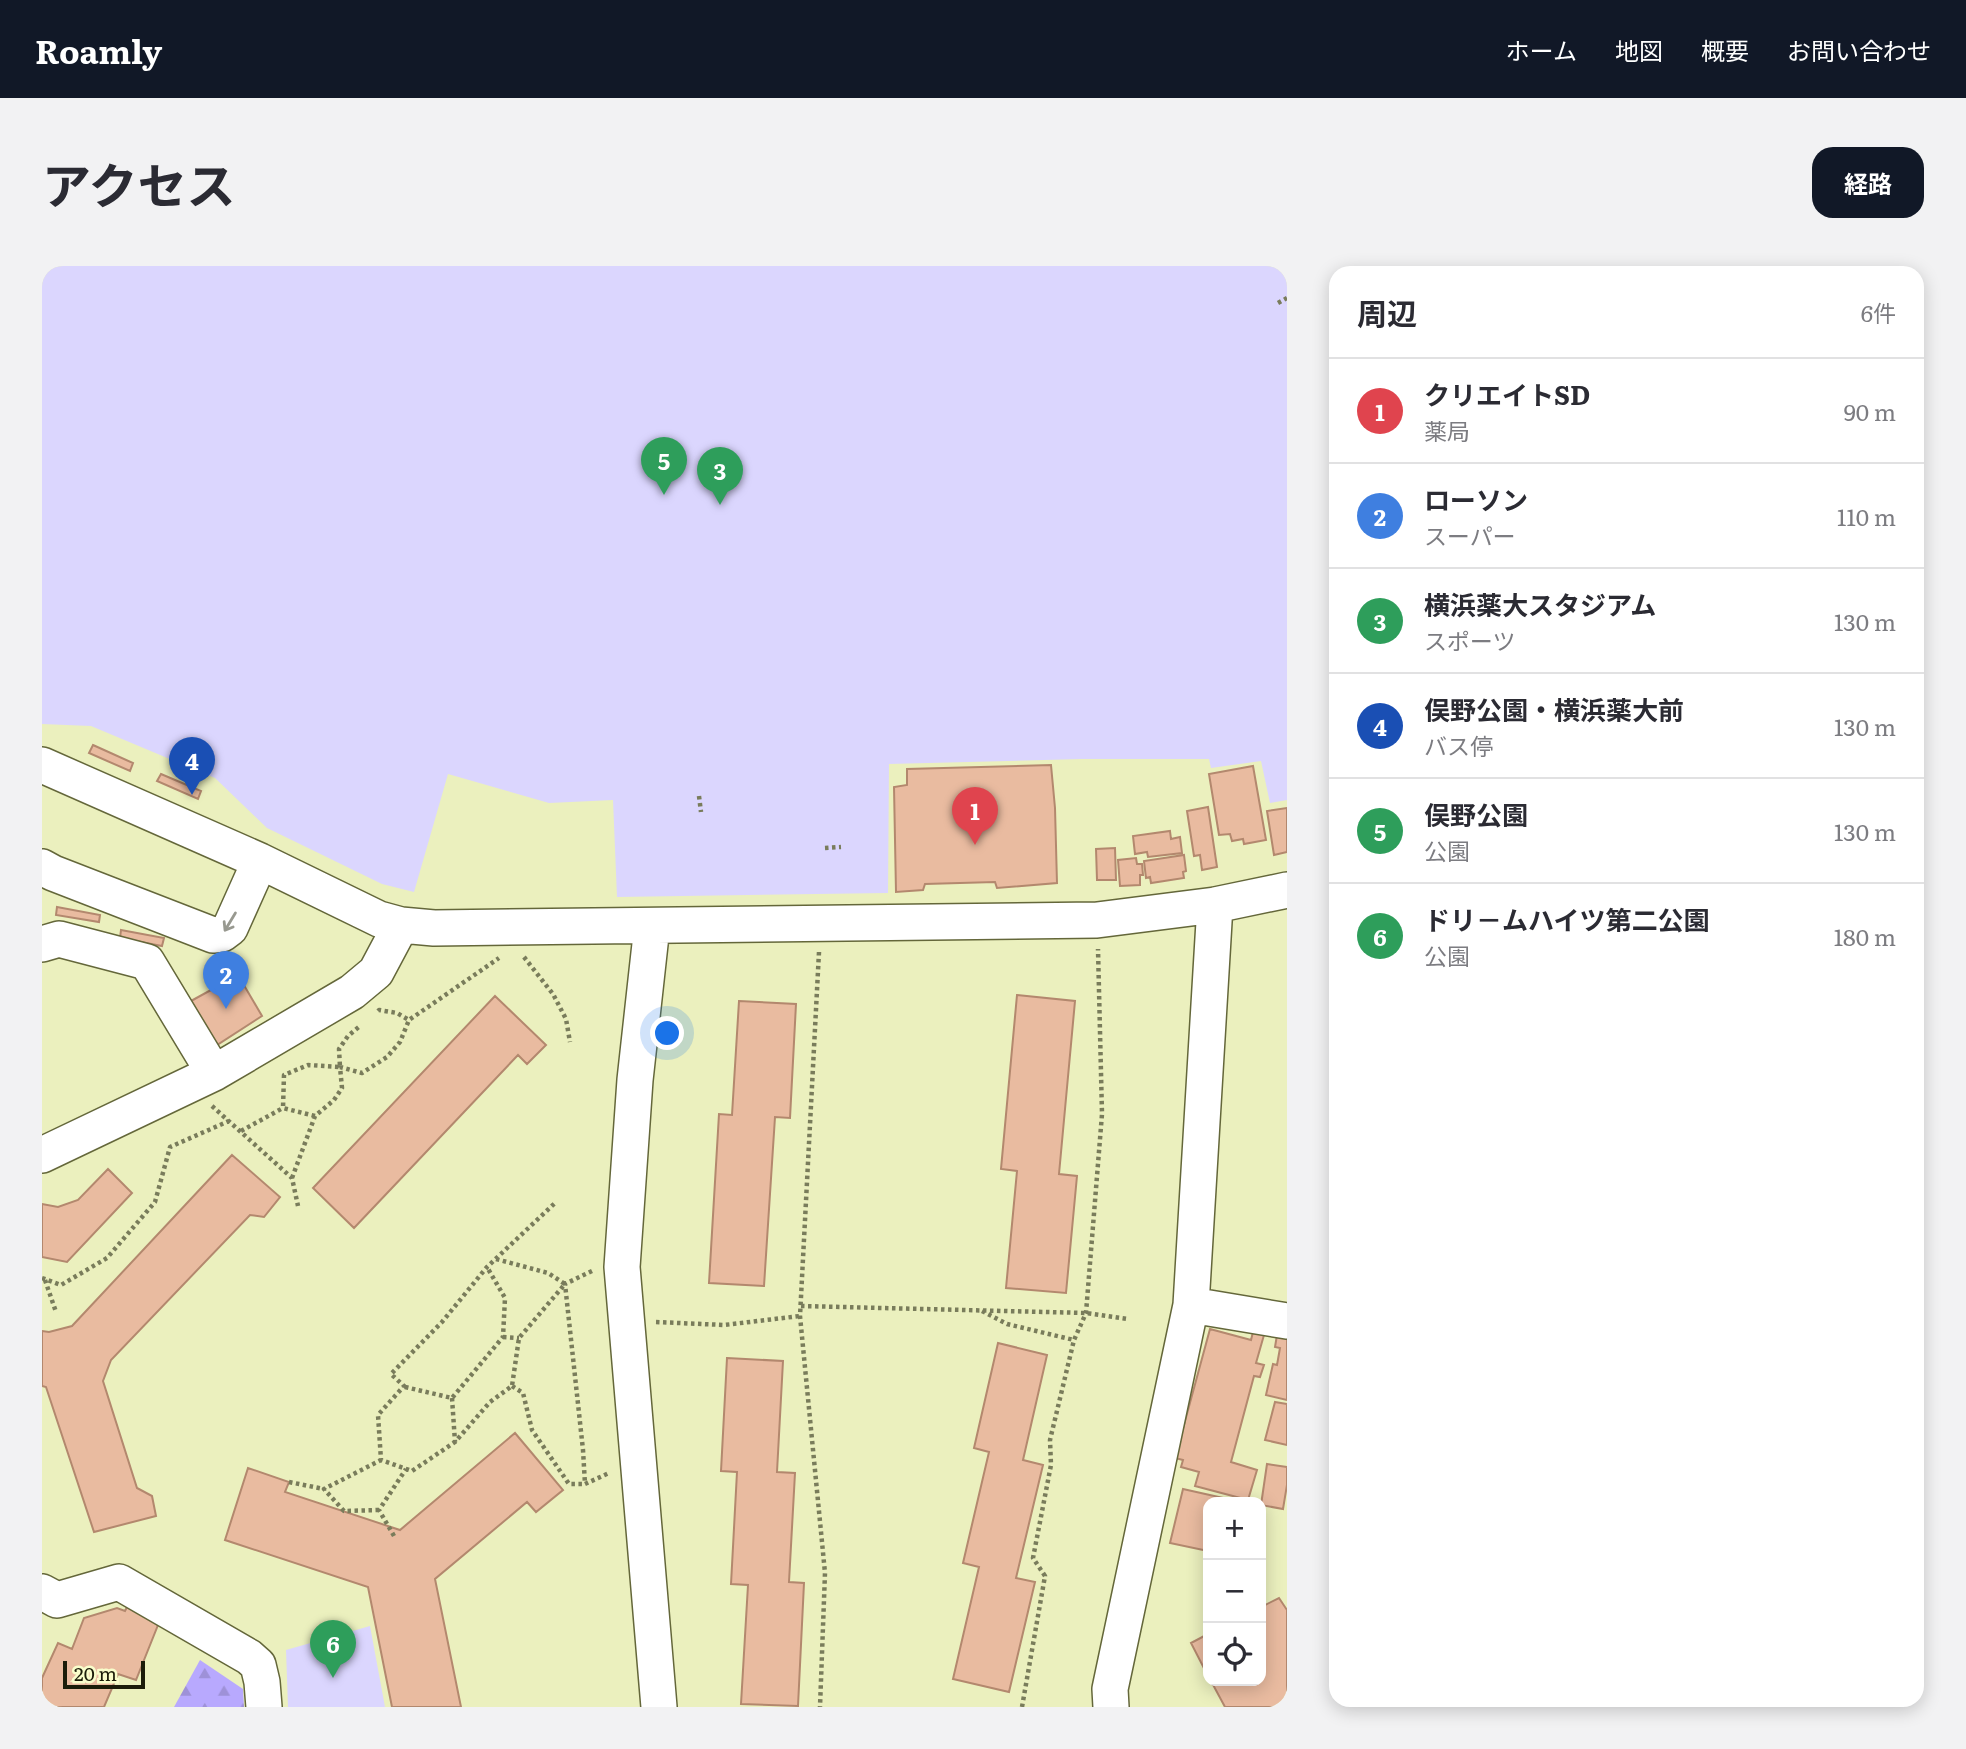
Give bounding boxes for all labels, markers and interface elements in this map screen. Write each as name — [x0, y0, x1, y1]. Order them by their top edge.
text: Roamly — [35, 25, 162, 74]
text: ホーム — [1506, 32, 1577, 67]
text: 地図 — [1615, 32, 1663, 67]
text: 概要 — [1701, 32, 1749, 67]
text: お問い合わせ — [1787, 32, 1931, 67]
text: アクセス — [42, 146, 236, 219]
button: 経路 — [1812, 147, 1924, 218]
text: 周辺 — [1357, 290, 1417, 334]
text: 6件 — [1861, 295, 1896, 329]
text: クリエイトSD — [1424, 374, 1590, 413]
text: 1 — [1375, 394, 1385, 428]
text: 90 m — [1844, 394, 1896, 428]
text: 薬局 — [1424, 413, 1470, 447]
pin: 5 — [641, 437, 687, 495]
pin: 3 — [697, 447, 743, 505]
text: ローソン — [1424, 479, 1528, 518]
text: 2 — [1374, 499, 1386, 533]
text: 110 m — [1837, 499, 1896, 533]
text: スーパー — [1424, 518, 1516, 552]
text: 横浜薬大スタジアム — [1424, 584, 1656, 623]
text: 3 — [1374, 604, 1386, 638]
text: 130 m — [1834, 604, 1896, 638]
text: スポーツ — [1424, 623, 1516, 657]
text: 俣野公園・横浜薬大前 — [1424, 689, 1684, 728]
text: 4 — [1373, 709, 1387, 743]
text: 130 m — [1834, 709, 1896, 743]
text: バス停 — [1424, 728, 1493, 762]
pin: 4 — [169, 737, 215, 795]
pin: 1 — [952, 787, 998, 845]
text: 俣野公園 — [1424, 794, 1528, 833]
text: 5 — [1374, 814, 1386, 848]
text: 130 m — [1834, 814, 1896, 848]
text: 公園 — [1424, 833, 1470, 867]
text: ドリ－ムハイツ第二公園 — [1424, 899, 1709, 938]
one-way arrow — [223, 912, 238, 931]
text: 6 — [1373, 919, 1387, 953]
text: 180 m — [1834, 919, 1896, 953]
text: 公園 — [1424, 938, 1470, 972]
pin: 2 — [203, 951, 249, 1009]
your location — [650, 1016, 684, 1050]
map controls — [1203, 1497, 1266, 1686]
button: + — [1203, 1497, 1266, 1560]
button: − — [1203, 1560, 1266, 1623]
pin: 6 — [310, 1620, 356, 1678]
button: locate — [1203, 1623, 1266, 1686]
scale bar — [63, 1658, 145, 1690]
text: 20 m — [74, 1659, 117, 1687]

